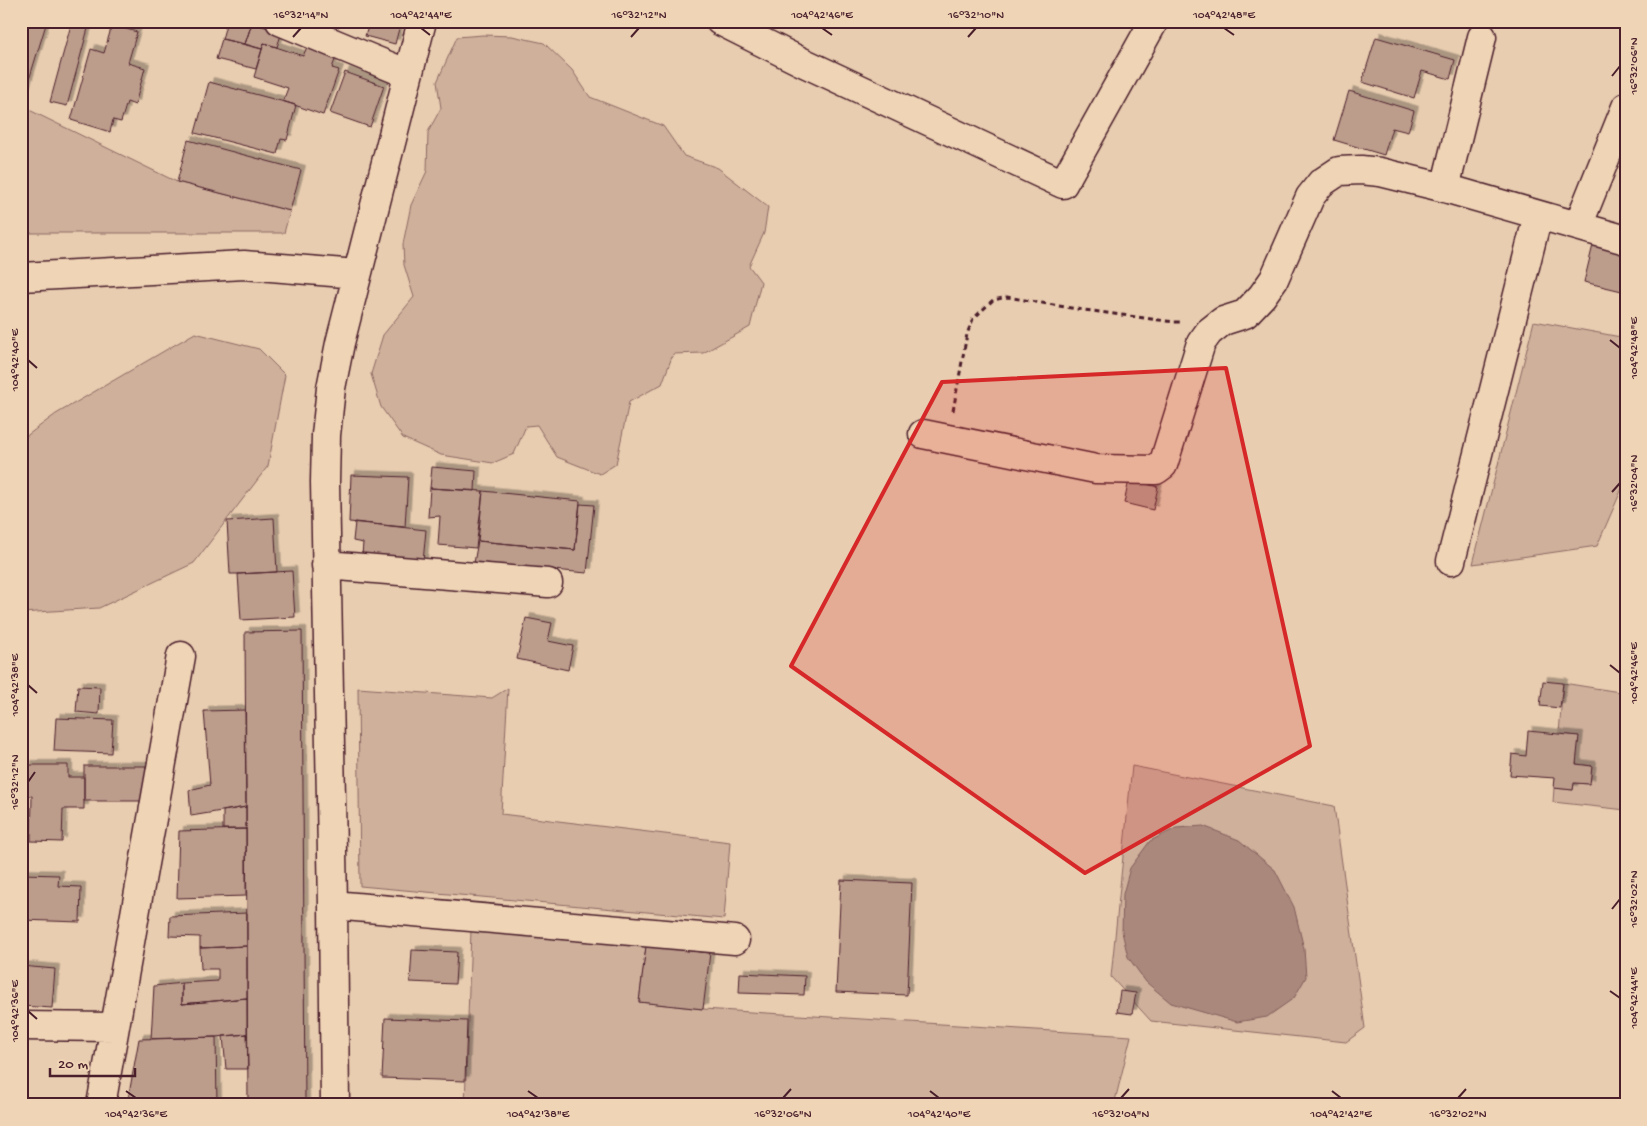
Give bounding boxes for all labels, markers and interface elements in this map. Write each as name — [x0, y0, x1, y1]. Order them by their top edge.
text: 16°32'14"N — [273, 9, 329, 23]
text: 104°42'44"E — [389, 9, 452, 23]
text: 16°32'12"N — [610, 9, 667, 23]
text: 104°42'46"E — [790, 9, 853, 23]
text: 16°32'10"N — [947, 9, 1004, 23]
text: 104°42'48"E — [1192, 9, 1256, 23]
text: 16°32'06"N — [1628, 37, 1642, 96]
text: 104°42'48"E — [1628, 316, 1642, 380]
text: 104°42'40"E — [9, 328, 23, 392]
text: 16°32'04"N — [1628, 454, 1642, 512]
text: 104°42'46"E — [1628, 642, 1642, 705]
text: 104°42'38"E — [9, 653, 23, 717]
text: 16°32'12"N — [9, 754, 23, 811]
text: 16°32'02"N — [1628, 870, 1642, 929]
text: 104°42'44"E — [1628, 967, 1642, 1030]
text: 104°42'36"E — [9, 979, 23, 1043]
scale bar — [50, 1046, 135, 1078]
text: 20 m — [58, 1056, 88, 1074]
text: 104°42'36"E — [104, 1108, 168, 1122]
text: 104°42'38"E — [506, 1108, 570, 1122]
text: 16°32'06"N — [753, 1108, 812, 1122]
text: 104°42'40"E — [907, 1108, 971, 1122]
text: 16°32'04"N — [1092, 1108, 1150, 1122]
text: 104°42'42"E — [1309, 1108, 1372, 1122]
text: 16°32'02"N — [1429, 1108, 1487, 1122]

